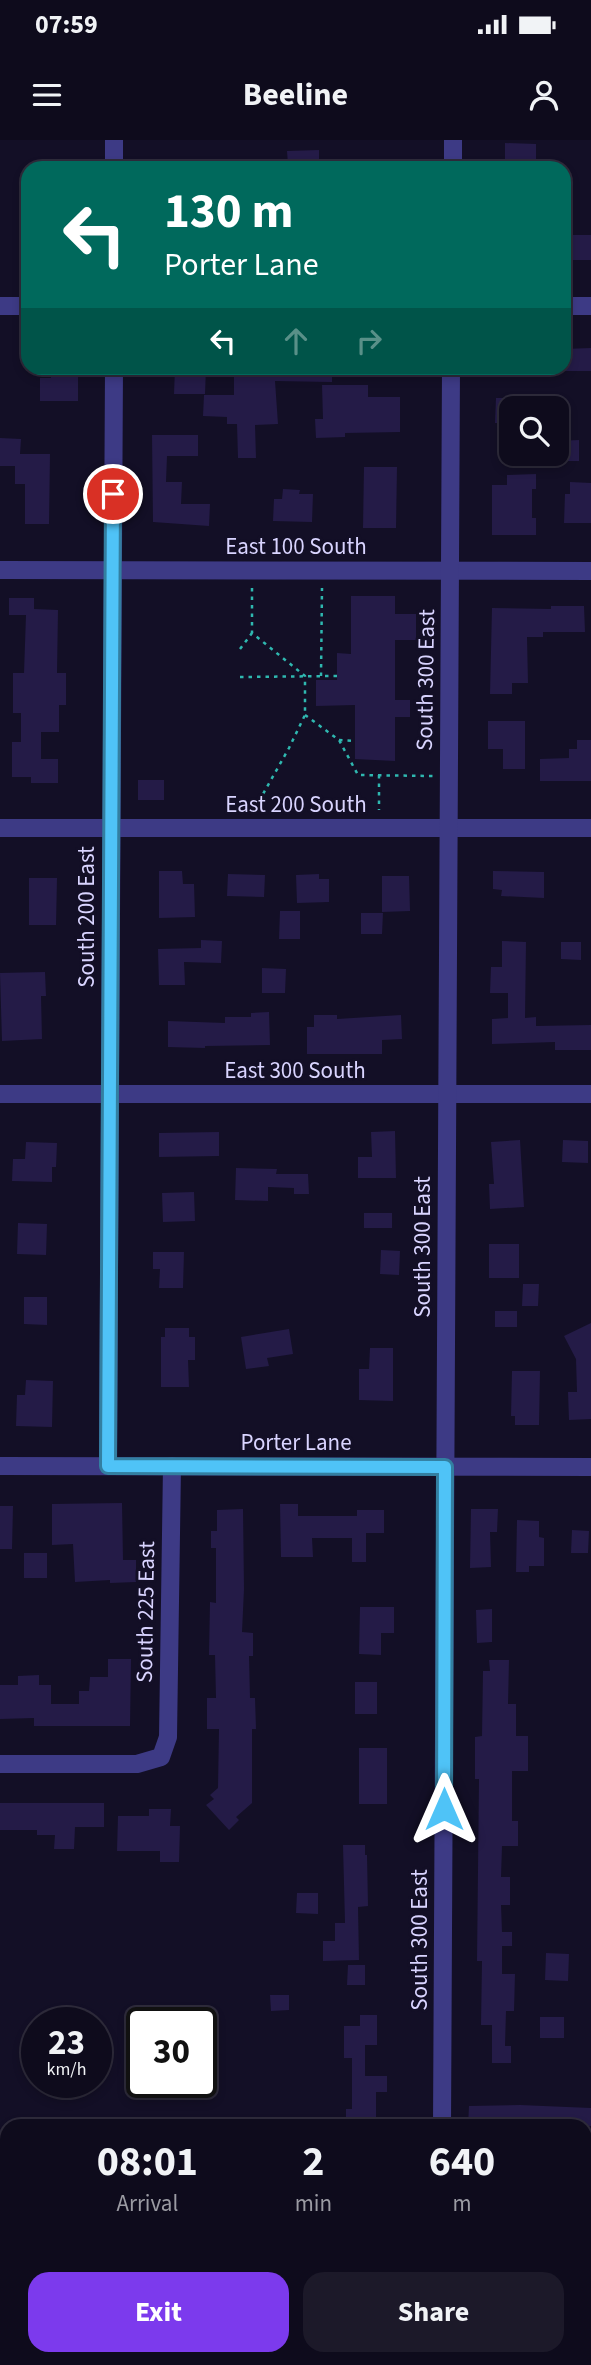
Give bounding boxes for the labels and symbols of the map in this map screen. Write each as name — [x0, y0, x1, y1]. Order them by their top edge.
pin — [83, 464, 143, 524]
street label: East 100 South — [225, 530, 367, 563]
street label: South 300 East — [408, 609, 443, 751]
street label: East 200 South — [225, 788, 367, 821]
street label: South 200 East — [70, 846, 103, 988]
street label: East 300 South — [224, 1054, 366, 1087]
street label: South 300 East — [406, 1176, 439, 1318]
street label: Porter Lane — [240, 1426, 352, 1459]
street label: South 225 East — [128, 1541, 163, 1683]
position arrow — [407, 1772, 481, 1846]
street label: South 300 East — [403, 1869, 436, 2011]
speed limit sign: 30 — [126, 2007, 217, 2098]

